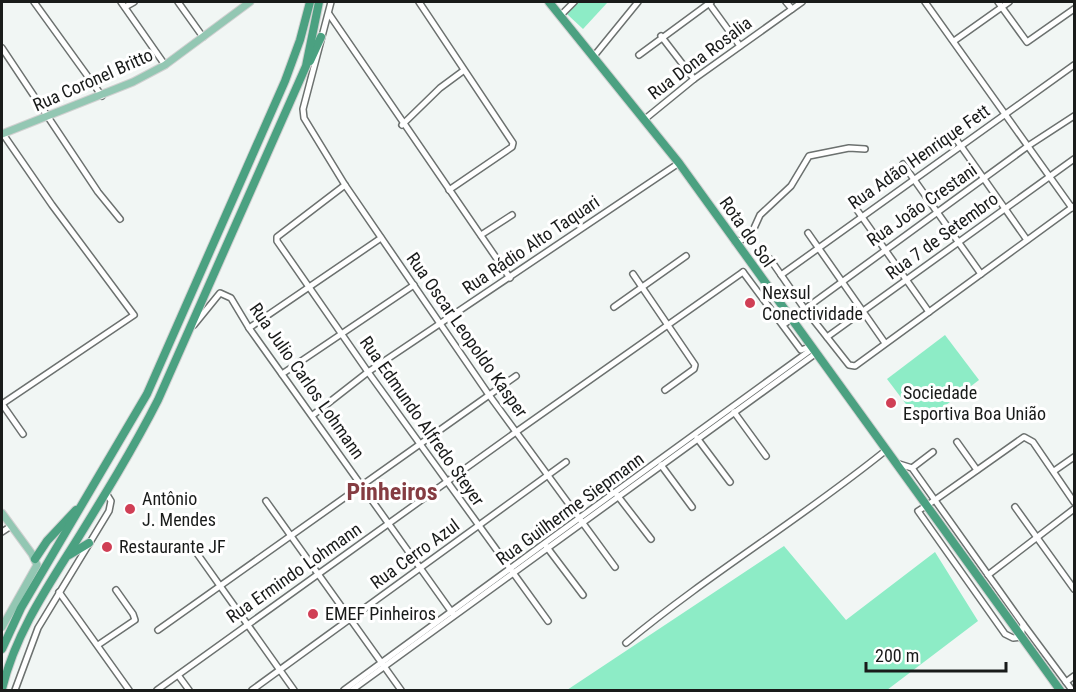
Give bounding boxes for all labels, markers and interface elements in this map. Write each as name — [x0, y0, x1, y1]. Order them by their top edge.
street label: Rua Dona Rosalia — [644, 12, 756, 103]
street label: Rua Coronel Britto — [30, 44, 156, 115]
street label: Rua Adão Henrique Fett — [844, 100, 993, 213]
street label: Rua João Crestani — [863, 159, 981, 250]
street label: Rua 7 de Setembro — [881, 188, 1002, 283]
street label: Rua Rádio Alto Taquari — [458, 191, 603, 298]
street label: Rota do Sol — [716, 192, 779, 271]
street label: Rua Oscar Leopoldo Kasper — [403, 248, 533, 422]
place label: Nexsul Conectividade — [762, 282, 863, 324]
marker: Nexsul Conectividade — [743, 296, 757, 310]
street label: Rua Julio Carlos Lohmann — [246, 299, 369, 463]
street label: Rua Edmundo Alfredo Steyer — [356, 332, 489, 510]
place label: Sociedade Esportiva Boa União — [903, 382, 1046, 424]
marker: Sociedade Esportiva Boa União — [884, 396, 898, 410]
street label: Rua Guilherme Siepmann — [492, 448, 648, 569]
district label: Pinheiros — [346, 478, 438, 506]
place label: Antônio J. Mendes — [142, 488, 216, 530]
marker: Antônio J. Mendes — [123, 502, 137, 516]
street label: Rua Cerro Azul — [366, 514, 463, 593]
street label: Rua Ermindo Lohmann — [222, 518, 365, 627]
place label: Restaurante JF — [119, 536, 226, 557]
marker: Restaurante JF — [100, 540, 114, 554]
place label: EMEF Pinheiros — [325, 603, 436, 624]
marker: EMEF Pinheiros — [306, 607, 320, 621]
scale bar — [866, 635, 1006, 673]
text: 200 m — [875, 645, 919, 666]

